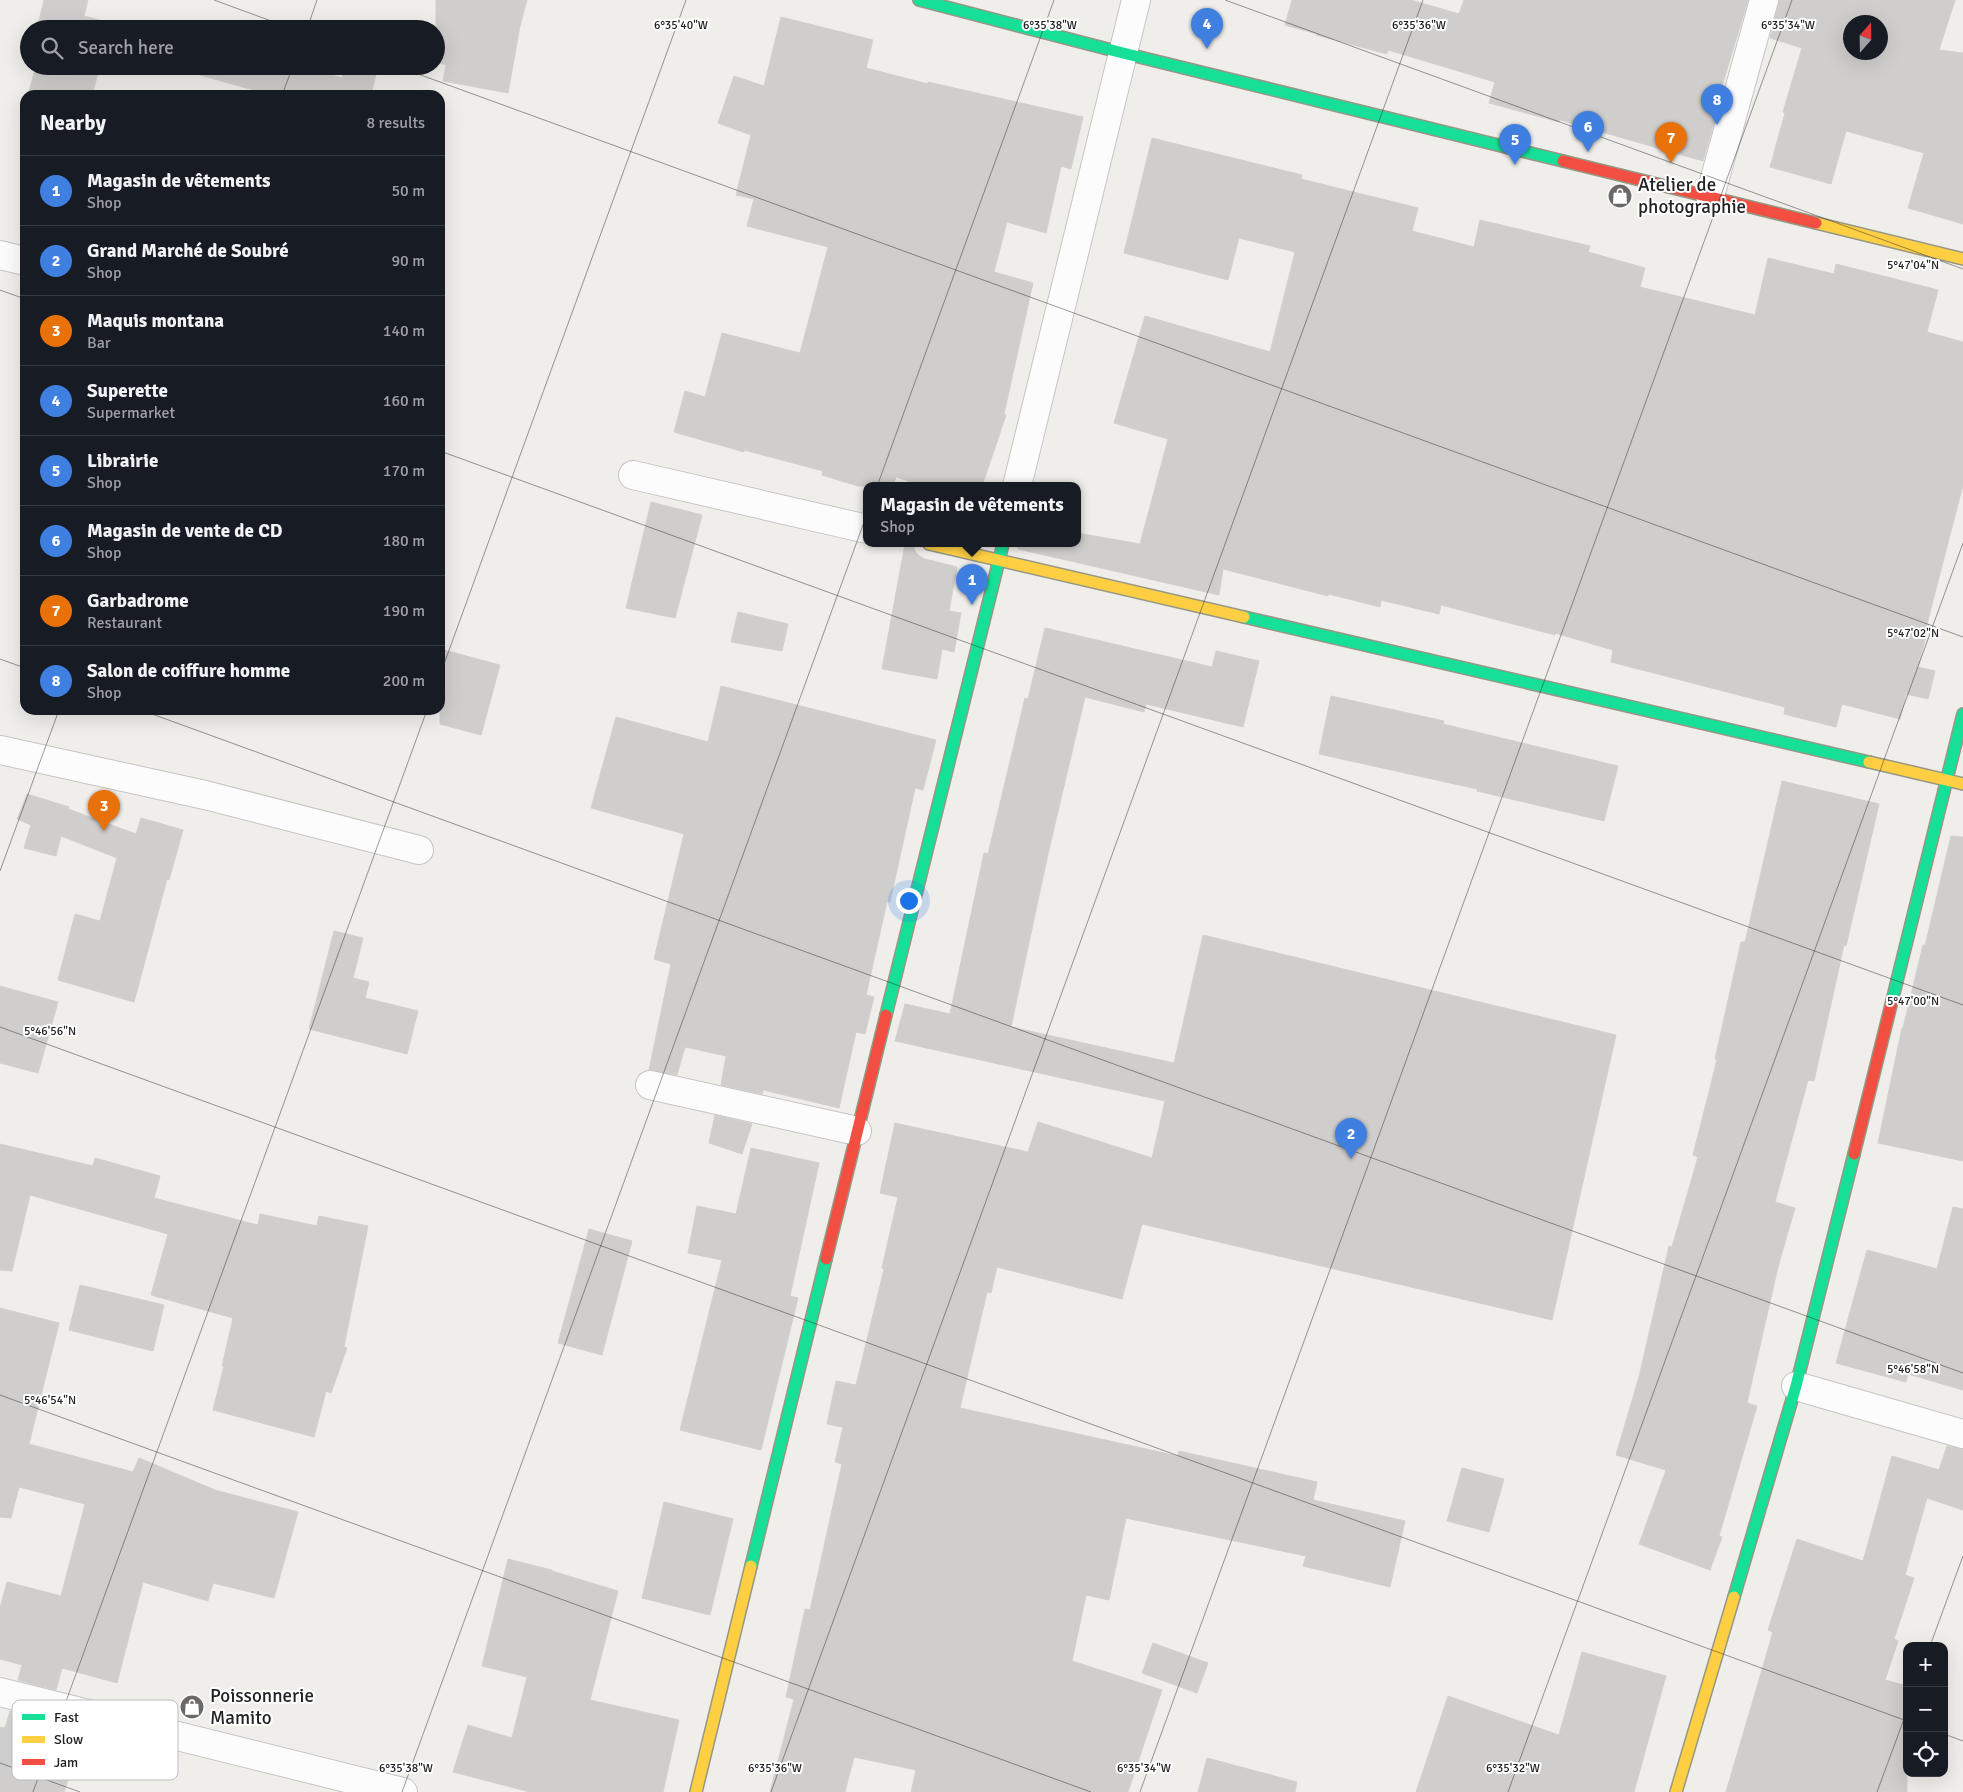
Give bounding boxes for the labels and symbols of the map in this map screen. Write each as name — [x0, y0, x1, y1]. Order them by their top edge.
pin: 4 — [1191, 8, 1223, 49]
north arrow — [1843, 15, 1888, 60]
text: 6°35'40"W — [654, 18, 708, 33]
text: 6°35'38"W — [1023, 18, 1077, 33]
text: 6°35'36"W — [1392, 18, 1446, 33]
text: 6°35'34"W — [1761, 18, 1815, 33]
pin: 8 — [1701, 84, 1733, 125]
pin: 6 — [1572, 111, 1604, 152]
pin: 7 — [1655, 122, 1687, 163]
pin: 5 — [1499, 124, 1531, 165]
place label: Atelier de photographie — [1638, 173, 1746, 219]
shop icon: Atelier de photographie — [1607, 183, 1633, 209]
text: 5°47'04"N — [1887, 258, 1939, 273]
pin: 1 — [956, 564, 988, 605]
text: 5°47'02"N — [1887, 626, 1939, 641]
pin: 3 — [88, 790, 120, 831]
your location — [896, 888, 922, 914]
text: 5°47'00"N — [1887, 994, 1939, 1009]
text: 5°46'56"N — [24, 1024, 76, 1039]
pin: 2 — [1335, 1118, 1367, 1159]
text: 5°46'58"N — [1887, 1362, 1939, 1377]
text: 5°46'54"N — [24, 1393, 76, 1408]
place label: Poissonnerie Mamito — [210, 1684, 314, 1730]
shop icon: Poissonnerie Mamito — [179, 1694, 205, 1720]
legend — [12, 1700, 178, 1780]
text: Fast — [54, 1709, 79, 1726]
text: Slow — [54, 1731, 83, 1748]
text: Jam — [54, 1754, 78, 1771]
text: 6°35'38"W — [379, 1761, 433, 1776]
text: 6°35'36"W — [748, 1761, 802, 1776]
text: 6°35'34"W — [1117, 1761, 1171, 1776]
text: 6°35'32"W — [1486, 1761, 1540, 1776]

